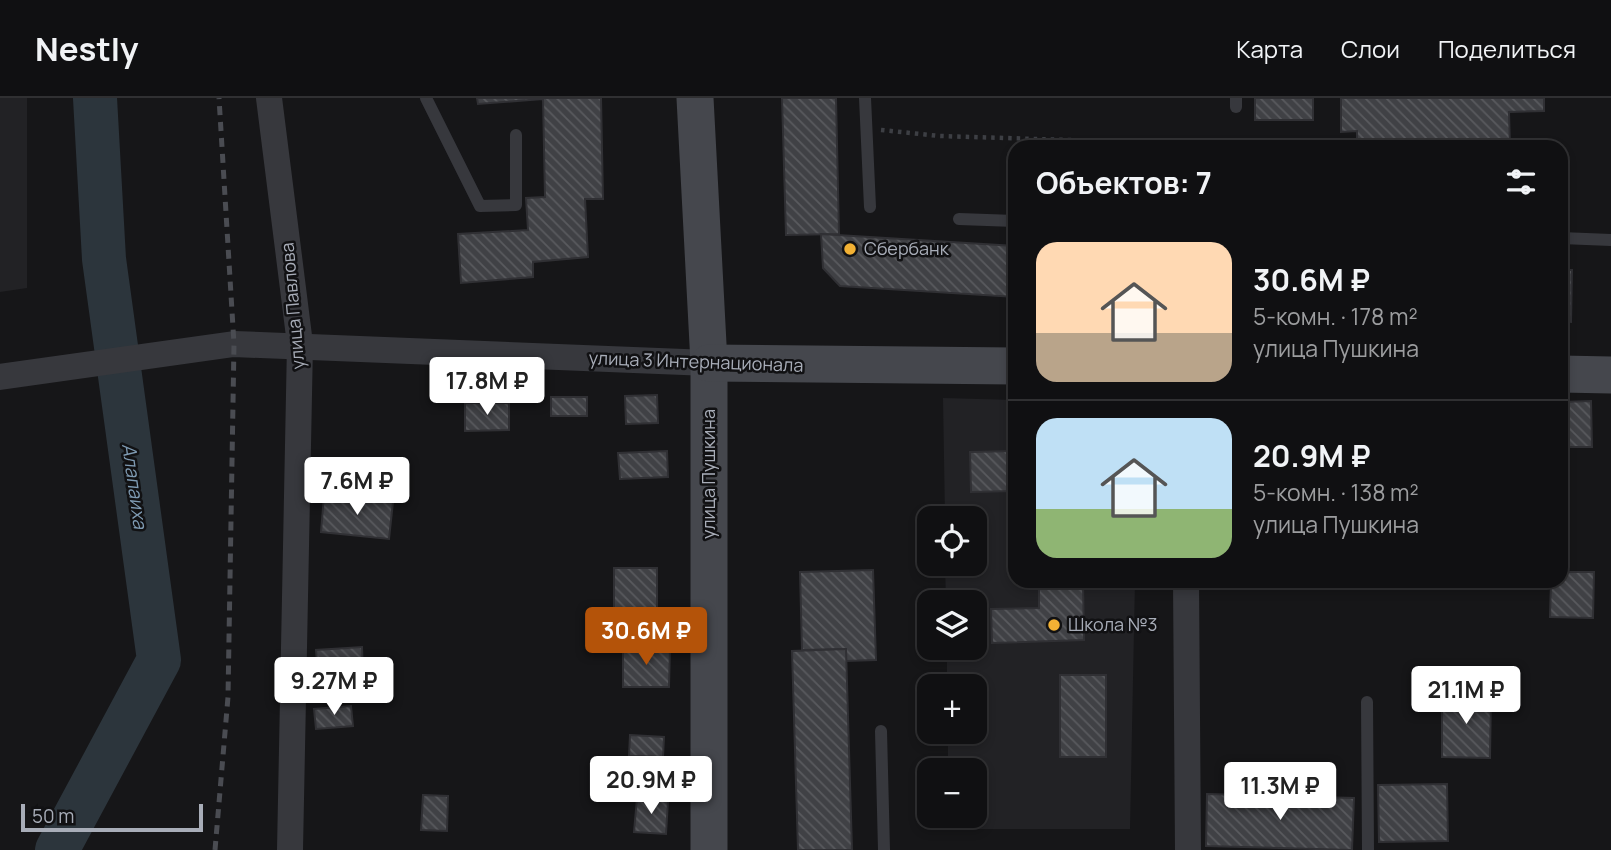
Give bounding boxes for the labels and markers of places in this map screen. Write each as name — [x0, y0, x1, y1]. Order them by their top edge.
place label: Сбербанк — [864, 236, 950, 260]
marker: Сбербанк — [842, 241, 858, 257]
pin: 17.8M ₽ — [422, 358, 552, 417]
pin: 7.6M ₽ — [300, 458, 414, 517]
pin: 30.6M ₽ — [581, 608, 711, 667]
place label: Школа №3 — [1068, 612, 1158, 636]
marker: Школа №3 — [1046, 617, 1062, 633]
pin: 9.27M ₽ — [269, 658, 399, 717]
pin: 21.1M ₽ — [1401, 666, 1531, 726]
pin: 20.9M ₽ — [586, 756, 716, 816]
pin: 11.3M ₽ — [1215, 762, 1345, 822]

